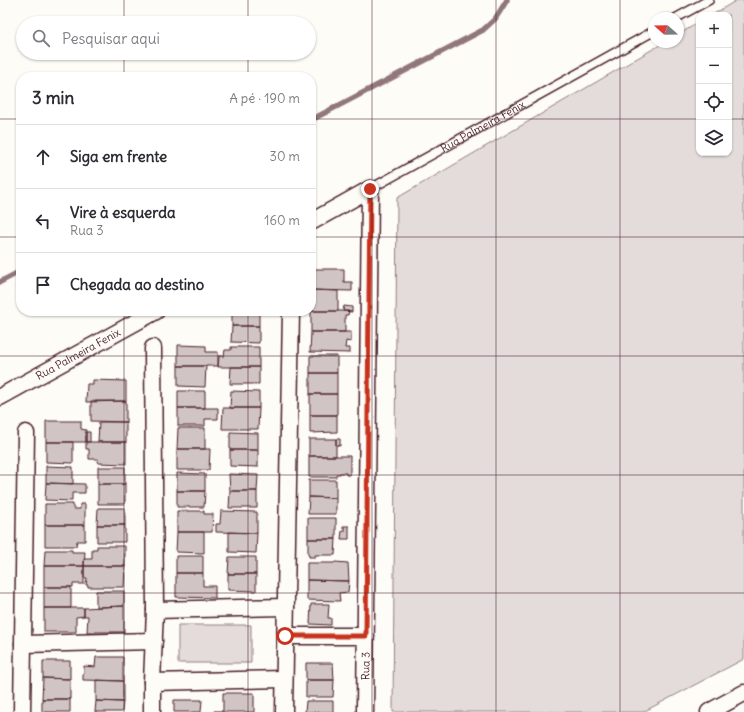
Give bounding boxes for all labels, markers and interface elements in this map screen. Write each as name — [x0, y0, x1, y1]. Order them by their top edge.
north arrow — [648, 12, 684, 48]
map controls — [696, 12, 732, 156]
button: + — [696, 12, 732, 48]
search box — [16, 16, 316, 60]
icon: search — [30, 27, 52, 49]
text: Pesquisar aqui — [62, 29, 160, 48]
button: − — [696, 48, 732, 84]
button: locate — [696, 84, 732, 120]
text: 3 min — [32, 87, 74, 109]
text: A pé · 190 m — [229, 90, 300, 107]
street label: Rua Palmeira Fenix — [438, 97, 528, 155]
button: layers — [696, 120, 732, 156]
icon: ahead — [32, 146, 54, 168]
text: Siga em frente — [70, 147, 167, 166]
text: 30 m — [270, 148, 300, 165]
route end — [361, 180, 379, 198]
text: Vire à esquerda — [70, 203, 176, 222]
icon: left — [32, 210, 54, 232]
text: 160 m — [264, 212, 300, 229]
text: Rua 3 — [70, 222, 104, 239]
icon: arrive — [32, 274, 54, 296]
text: Chegada ao destino — [70, 275, 204, 294]
street label: Rua Palmeira Fenix — [33, 325, 123, 383]
route start — [276, 627, 294, 645]
street label: Rua 3 — [358, 652, 373, 680]

